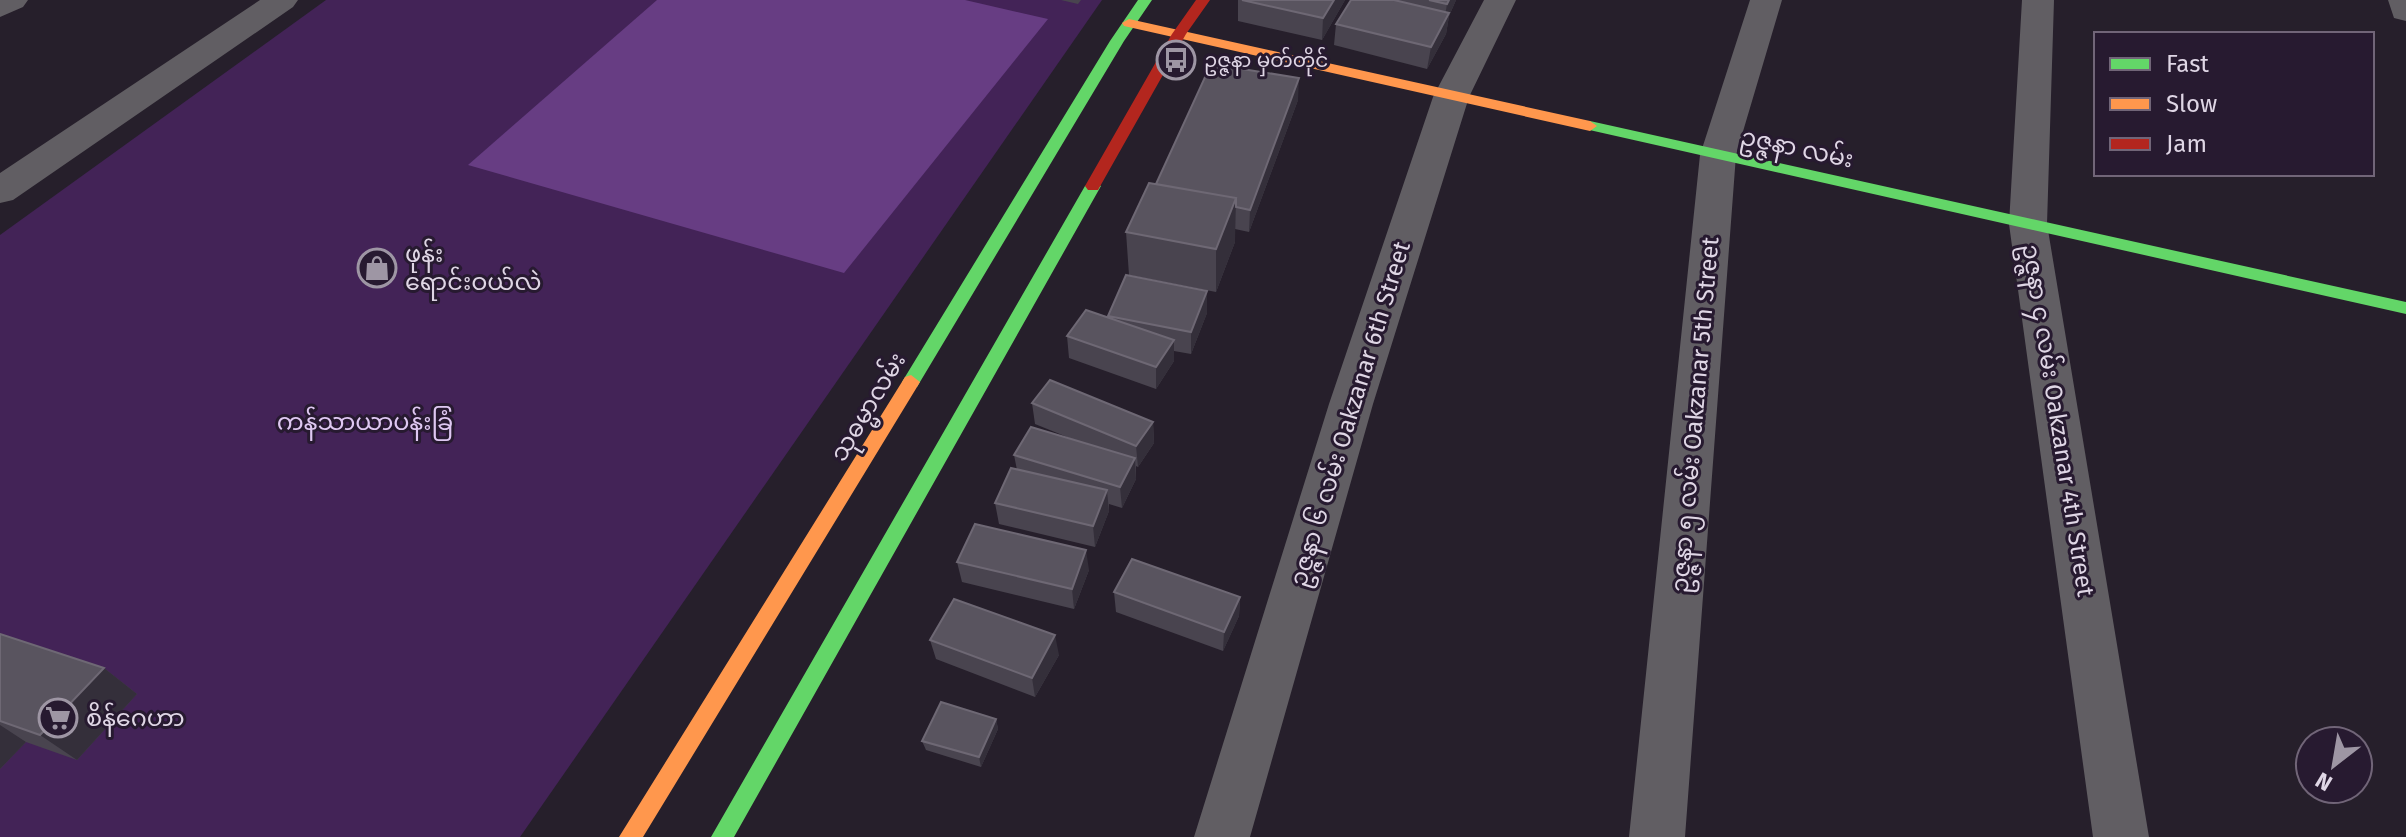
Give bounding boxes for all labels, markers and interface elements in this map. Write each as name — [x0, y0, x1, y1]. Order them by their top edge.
legend — [2094, 32, 2374, 176]
bus stop icon: ဥဇ္ဇနာ မှတ်တိုင် — [1155, 39, 1197, 81]
place label: ဥဇ္ဇနာ မှတ်တိုင် — [1204, 46, 1328, 77]
text: Fast — [2166, 50, 2209, 78]
text: Slow — [2166, 90, 2217, 118]
street label: ဥဇ္ဇနာ လမ်း — [1737, 120, 1856, 179]
text: Jam — [2166, 130, 2207, 158]
street label: ဥဇ္ဇနာ ၅ လမ်း Oakzanar 5th Street — [1663, 235, 1730, 595]
street label: ဥဇ္ဇနာ ၆ လမ်း Oakzanar 6th Street — [1282, 237, 1421, 592]
place label: ဖုန်း ရောင်းဝယ်လဲ — [405, 238, 541, 301]
street label: ဥဇ္ဇနာ ၄ လမ်း Oakzanar 4th Street — [2011, 241, 2102, 600]
shop icon: ဖုန်း ရောင်းဝယ်လဲ — [356, 247, 398, 289]
street label: သုဓမ္မာလမ်း — [823, 347, 916, 469]
park label: ကန်သာယာပန်းခြံ — [277, 406, 453, 441]
supermarket icon: စိန်ဂေဟာ — [37, 697, 79, 739]
place label: စိန်ဂေဟာ — [86, 702, 185, 737]
north arrow — [2294, 725, 2374, 805]
text: N — [2311, 766, 2337, 797]

